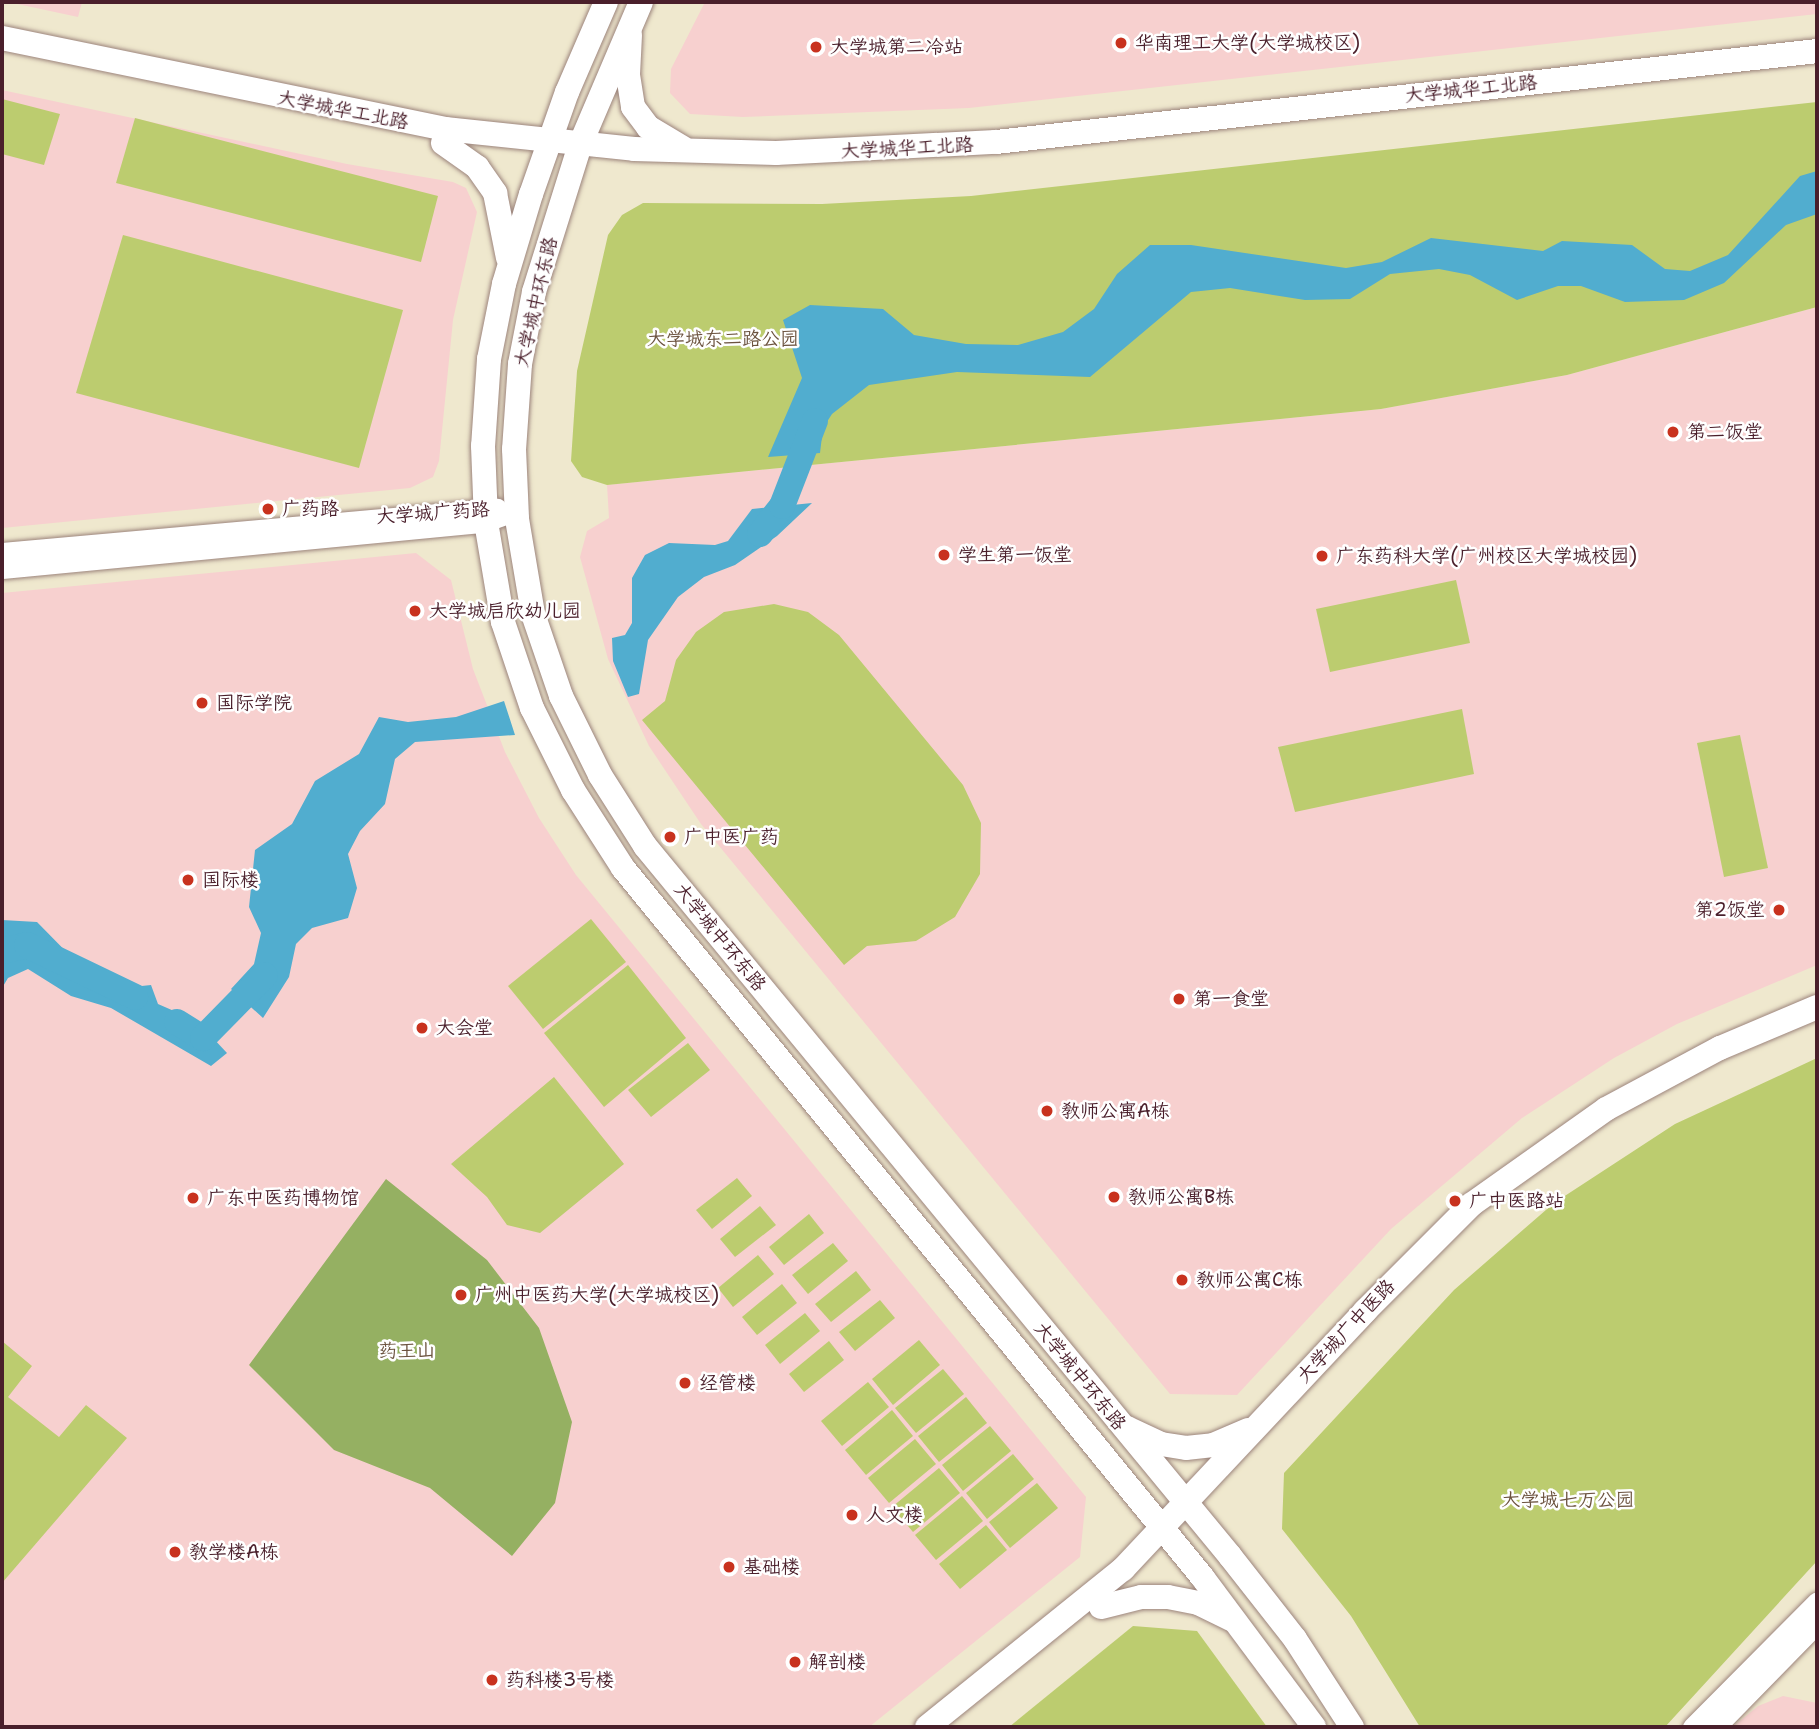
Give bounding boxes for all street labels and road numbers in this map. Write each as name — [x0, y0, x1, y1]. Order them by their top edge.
street label: 大学城华工北路 — [1404, 71, 1538, 107]
street label: 大学城华工北路 — [276, 86, 410, 134]
street label: 大学城华工北路 — [840, 133, 974, 163]
street label: 大学城中环东路 — [510, 235, 562, 369]
street label: 大学城广药路 — [375, 498, 491, 528]
street label: 大学城中环东路 — [669, 878, 771, 996]
street label: 大学城广中医路 — [1292, 1275, 1400, 1387]
street label: 大学城中环东路 — [1029, 1317, 1131, 1435]

